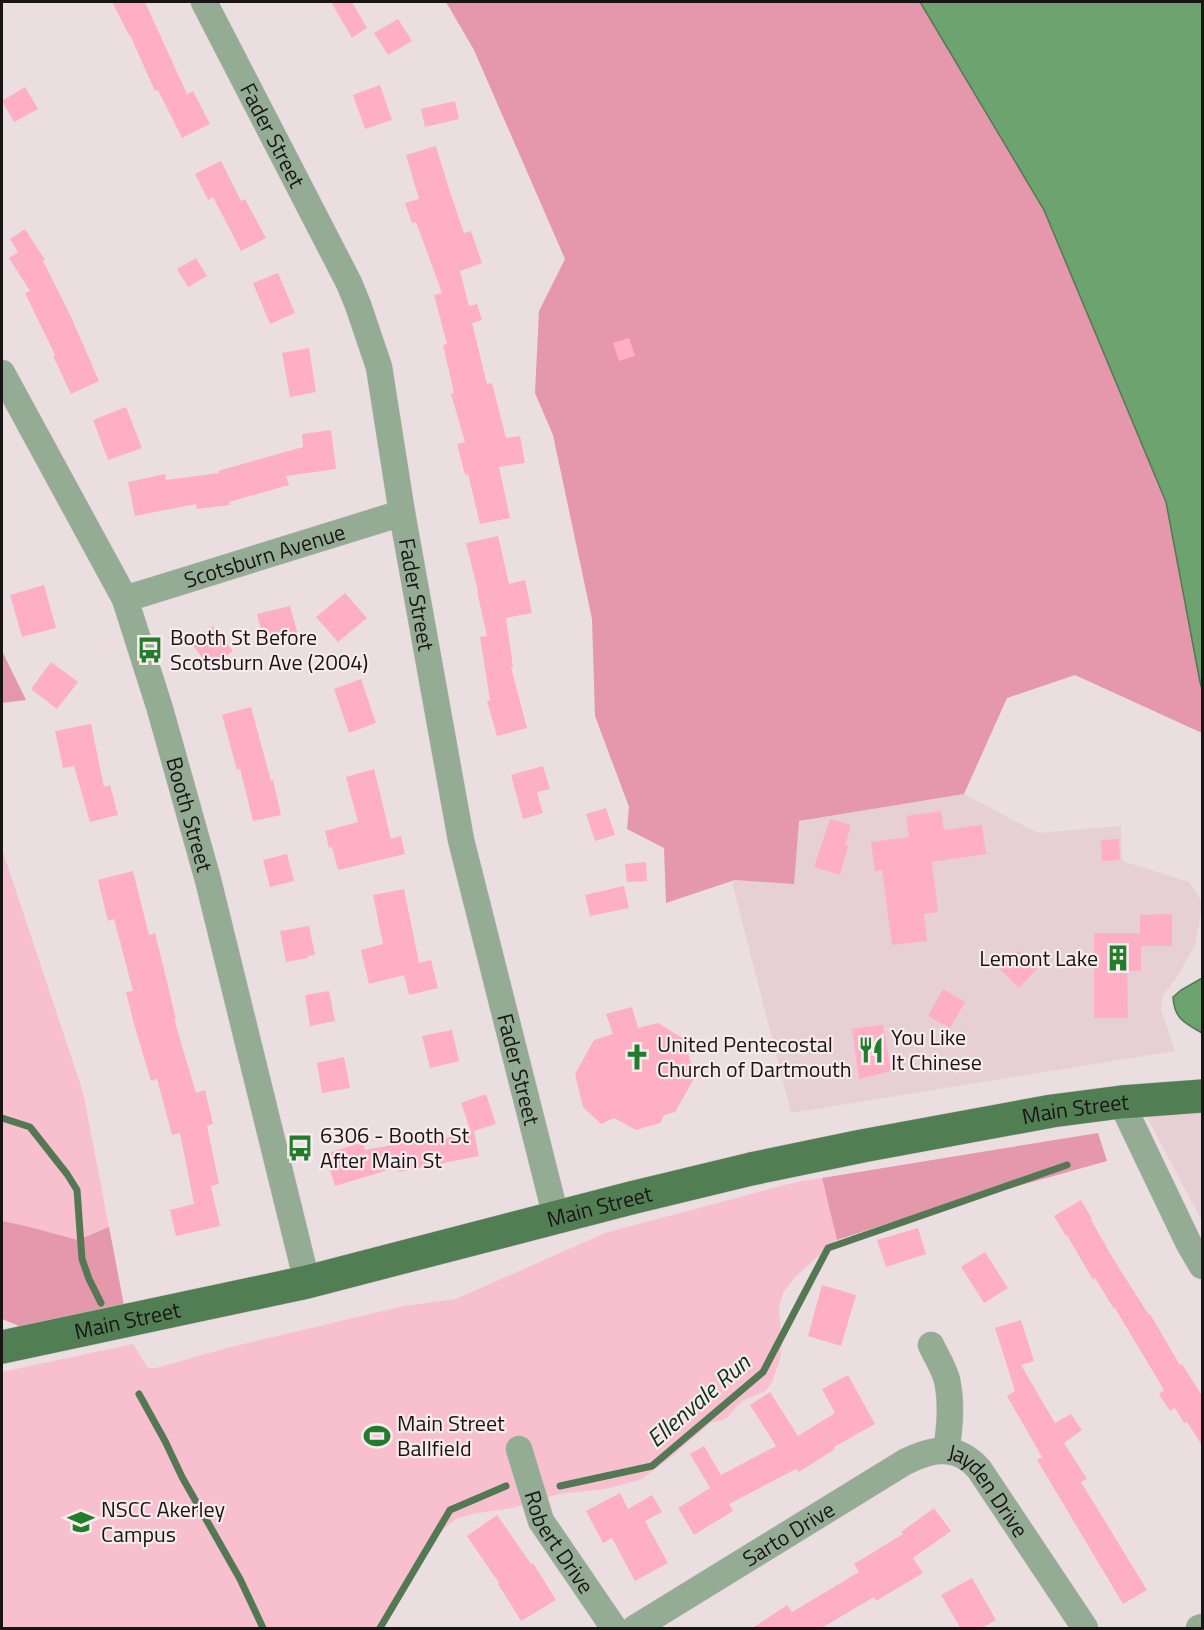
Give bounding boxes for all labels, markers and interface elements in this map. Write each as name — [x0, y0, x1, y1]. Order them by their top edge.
street label: Fader Street — [232, 77, 314, 194]
street label: Scotsburn Avenue — [179, 515, 349, 597]
street label: Fader Street — [390, 535, 444, 654]
place label: Booth St Before Scotsburn Ave (2004) — [170, 620, 368, 679]
bus stop icon: Booth St Before Scotsburn Ave (2004) — [135, 635, 165, 665]
street label: Booth Street — [157, 753, 222, 876]
place label: Lemont Lake — [979, 941, 1098, 975]
building icon: Lemont Lake — [1103, 943, 1133, 973]
street label: Fader Street — [488, 1010, 549, 1129]
place label: You Like It Chinese — [891, 1020, 982, 1079]
place label: United Pentecostal Church of Dartmouth — [657, 1027, 852, 1086]
restaurant icon: You Like It Chinese — [856, 1035, 886, 1065]
church icon: United Pentecostal Church of Dartmouth — [622, 1042, 652, 1072]
street label: Main Street — [1019, 1084, 1130, 1133]
place label: 6306 - Booth St After Main St — [320, 1118, 469, 1177]
bus stop icon: 6306 - Booth St After Main St — [285, 1133, 315, 1163]
street label: Main Street — [543, 1176, 656, 1236]
street label: Main Street — [71, 1292, 184, 1348]
water label: Ellenvale Run — [638, 1344, 758, 1455]
place label: Main Street Ballfield — [397, 1406, 505, 1465]
sports icon: Main Street Ballfield — [362, 1421, 392, 1451]
street label: Jayden Drive — [945, 1434, 1037, 1544]
street label: Robert Drive — [516, 1486, 603, 1601]
place label: NSCC Akerley Campus — [101, 1492, 225, 1551]
street label: Sarto Drive — [736, 1492, 841, 1575]
school or university icon: NSCC Akerley Campus — [66, 1507, 96, 1537]

